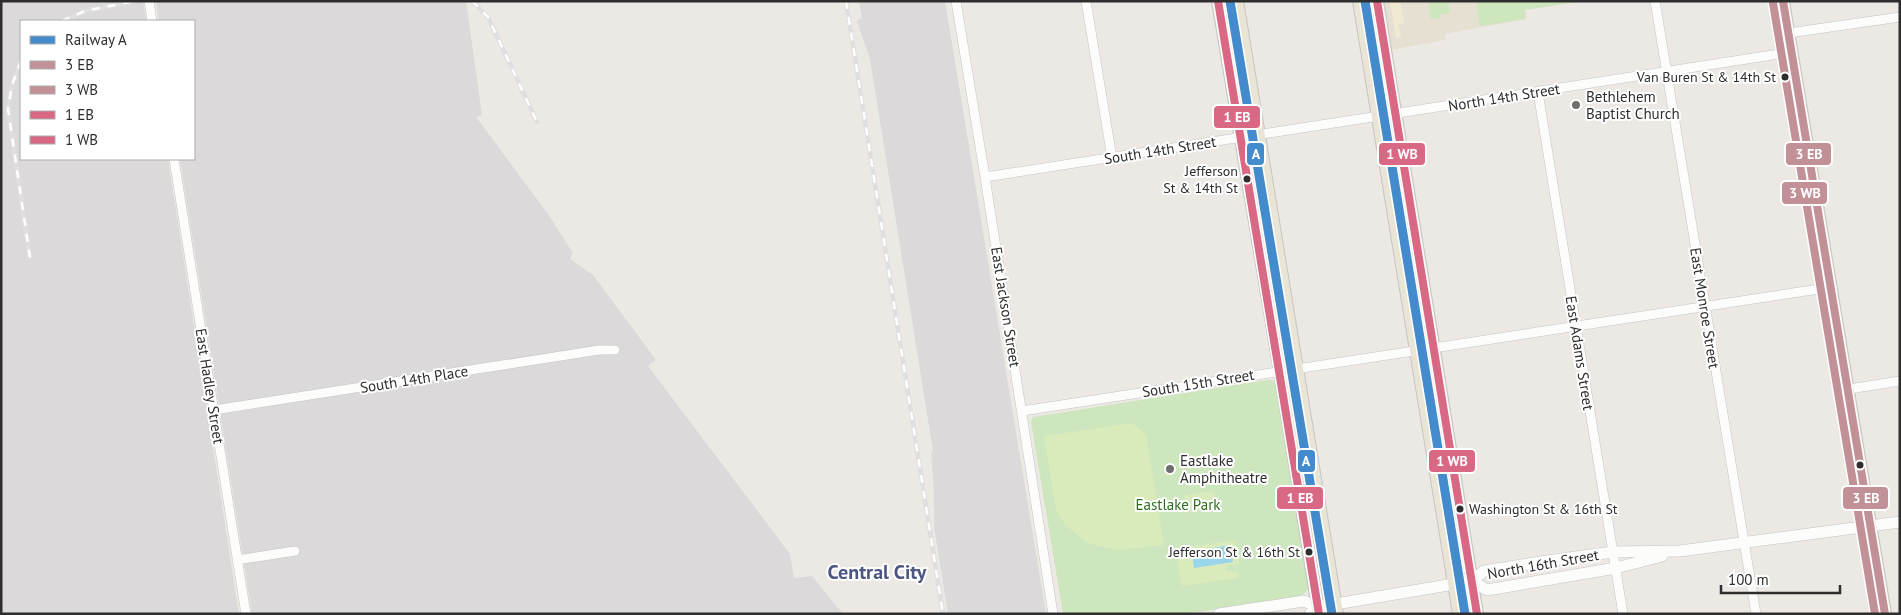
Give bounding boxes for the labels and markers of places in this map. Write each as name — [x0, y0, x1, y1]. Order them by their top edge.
place label: Van Buren St & 14th St — [1636, 68, 1776, 86]
marker: Van Buren St & 14th St — [1780, 72, 1790, 82]
place label: Bethlehem Baptist Church — [1586, 87, 1680, 123]
marker: Bethlehem Baptist Church — [1570, 99, 1582, 111]
place label: Jefferson St & 14th St — [1163, 162, 1238, 197]
marker: Jefferson St & 14th St — [1242, 174, 1252, 184]
place label: Eastlake Amphitheatre — [1180, 451, 1267, 487]
unlabelled marker — [1855, 460, 1865, 470]
marker: Eastlake Amphitheatre — [1164, 463, 1176, 475]
place label: Washington St & 16th St — [1469, 500, 1618, 518]
marker: Washington St & 16th St — [1455, 504, 1465, 514]
place label: Jefferson St & 16th St — [1168, 543, 1300, 561]
marker: Jefferson St & 16th St — [1304, 547, 1314, 557]

